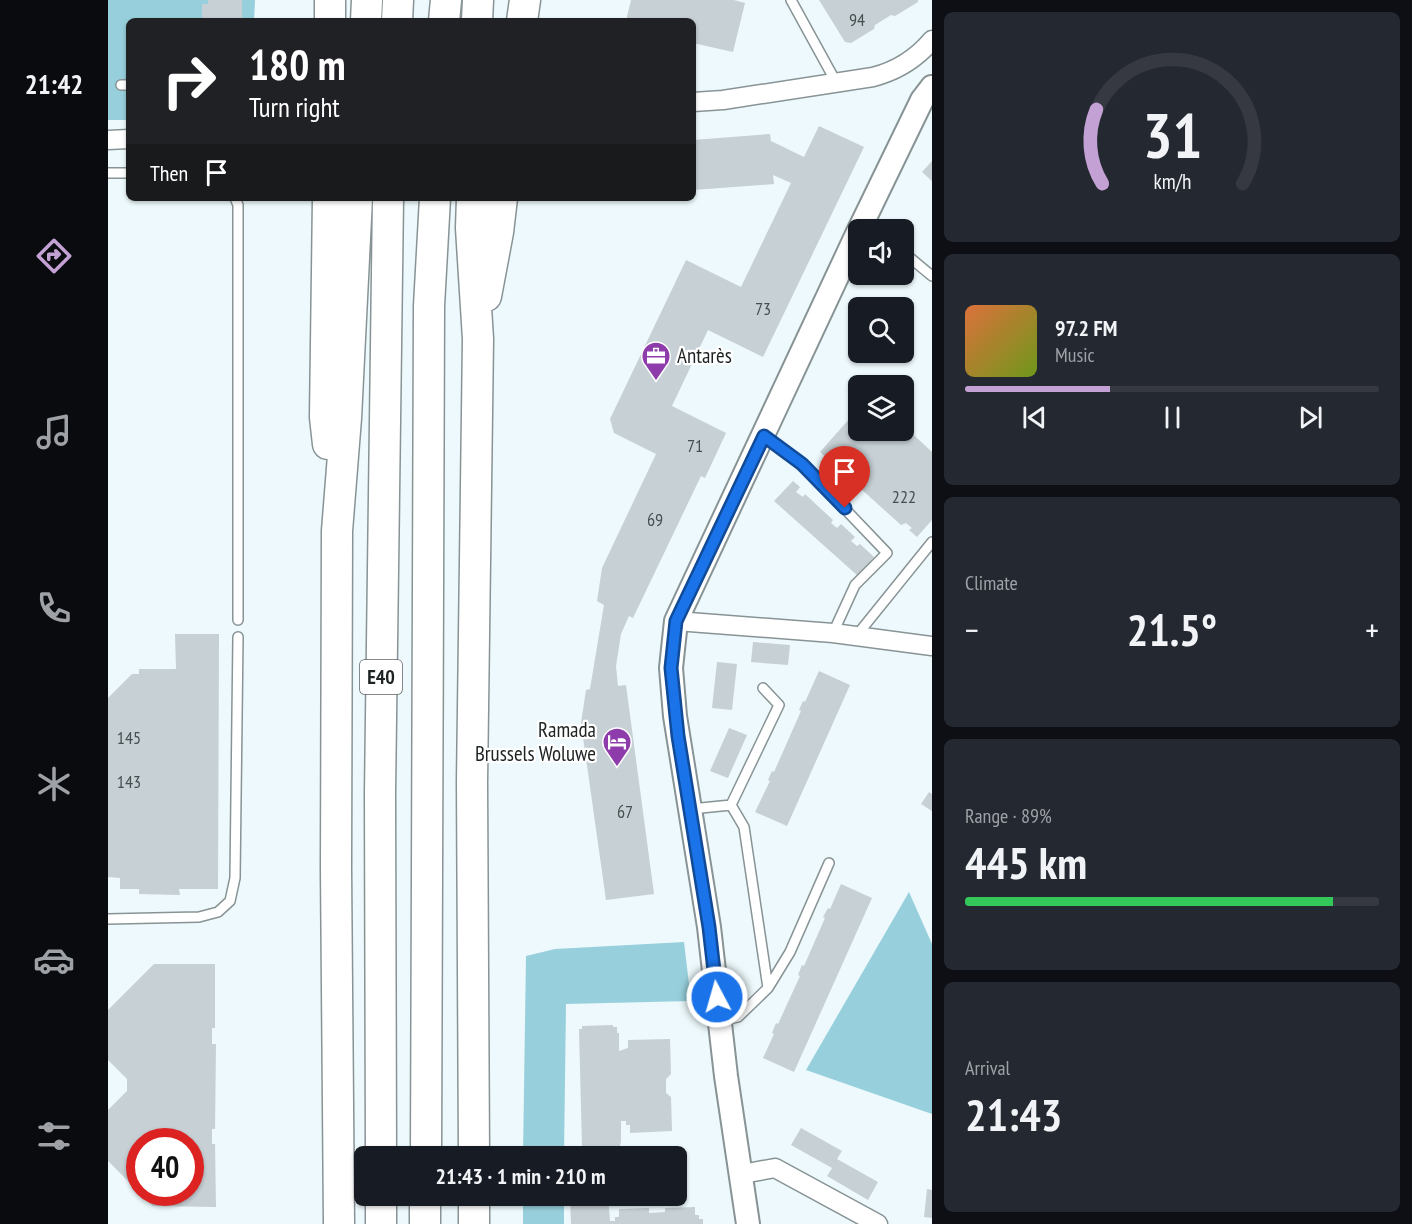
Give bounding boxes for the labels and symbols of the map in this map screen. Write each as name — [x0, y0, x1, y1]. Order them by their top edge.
house number: 94 — [849, 8, 865, 31]
house number: 73 — [755, 297, 771, 320]
office icon: Antarès — [640, 340, 672, 382]
place label: Antarès — [677, 342, 732, 369]
house number: 71 — [687, 434, 703, 457]
pin — [819, 446, 870, 508]
house number: 222 — [892, 485, 916, 508]
house number: 69 — [647, 508, 663, 531]
road number: E40 — [360, 660, 402, 694]
place label: Ramada Brussels Woluwe — [475, 716, 596, 767]
house number: 145 — [117, 726, 141, 749]
hotel icon: Ramada Brussels Woluwe — [601, 726, 633, 768]
house number: 143 — [117, 770, 141, 793]
house number: 67 — [617, 800, 633, 823]
position arrow — [685, 965, 749, 1029]
speed limit sign: 40 — [126, 1128, 204, 1206]

